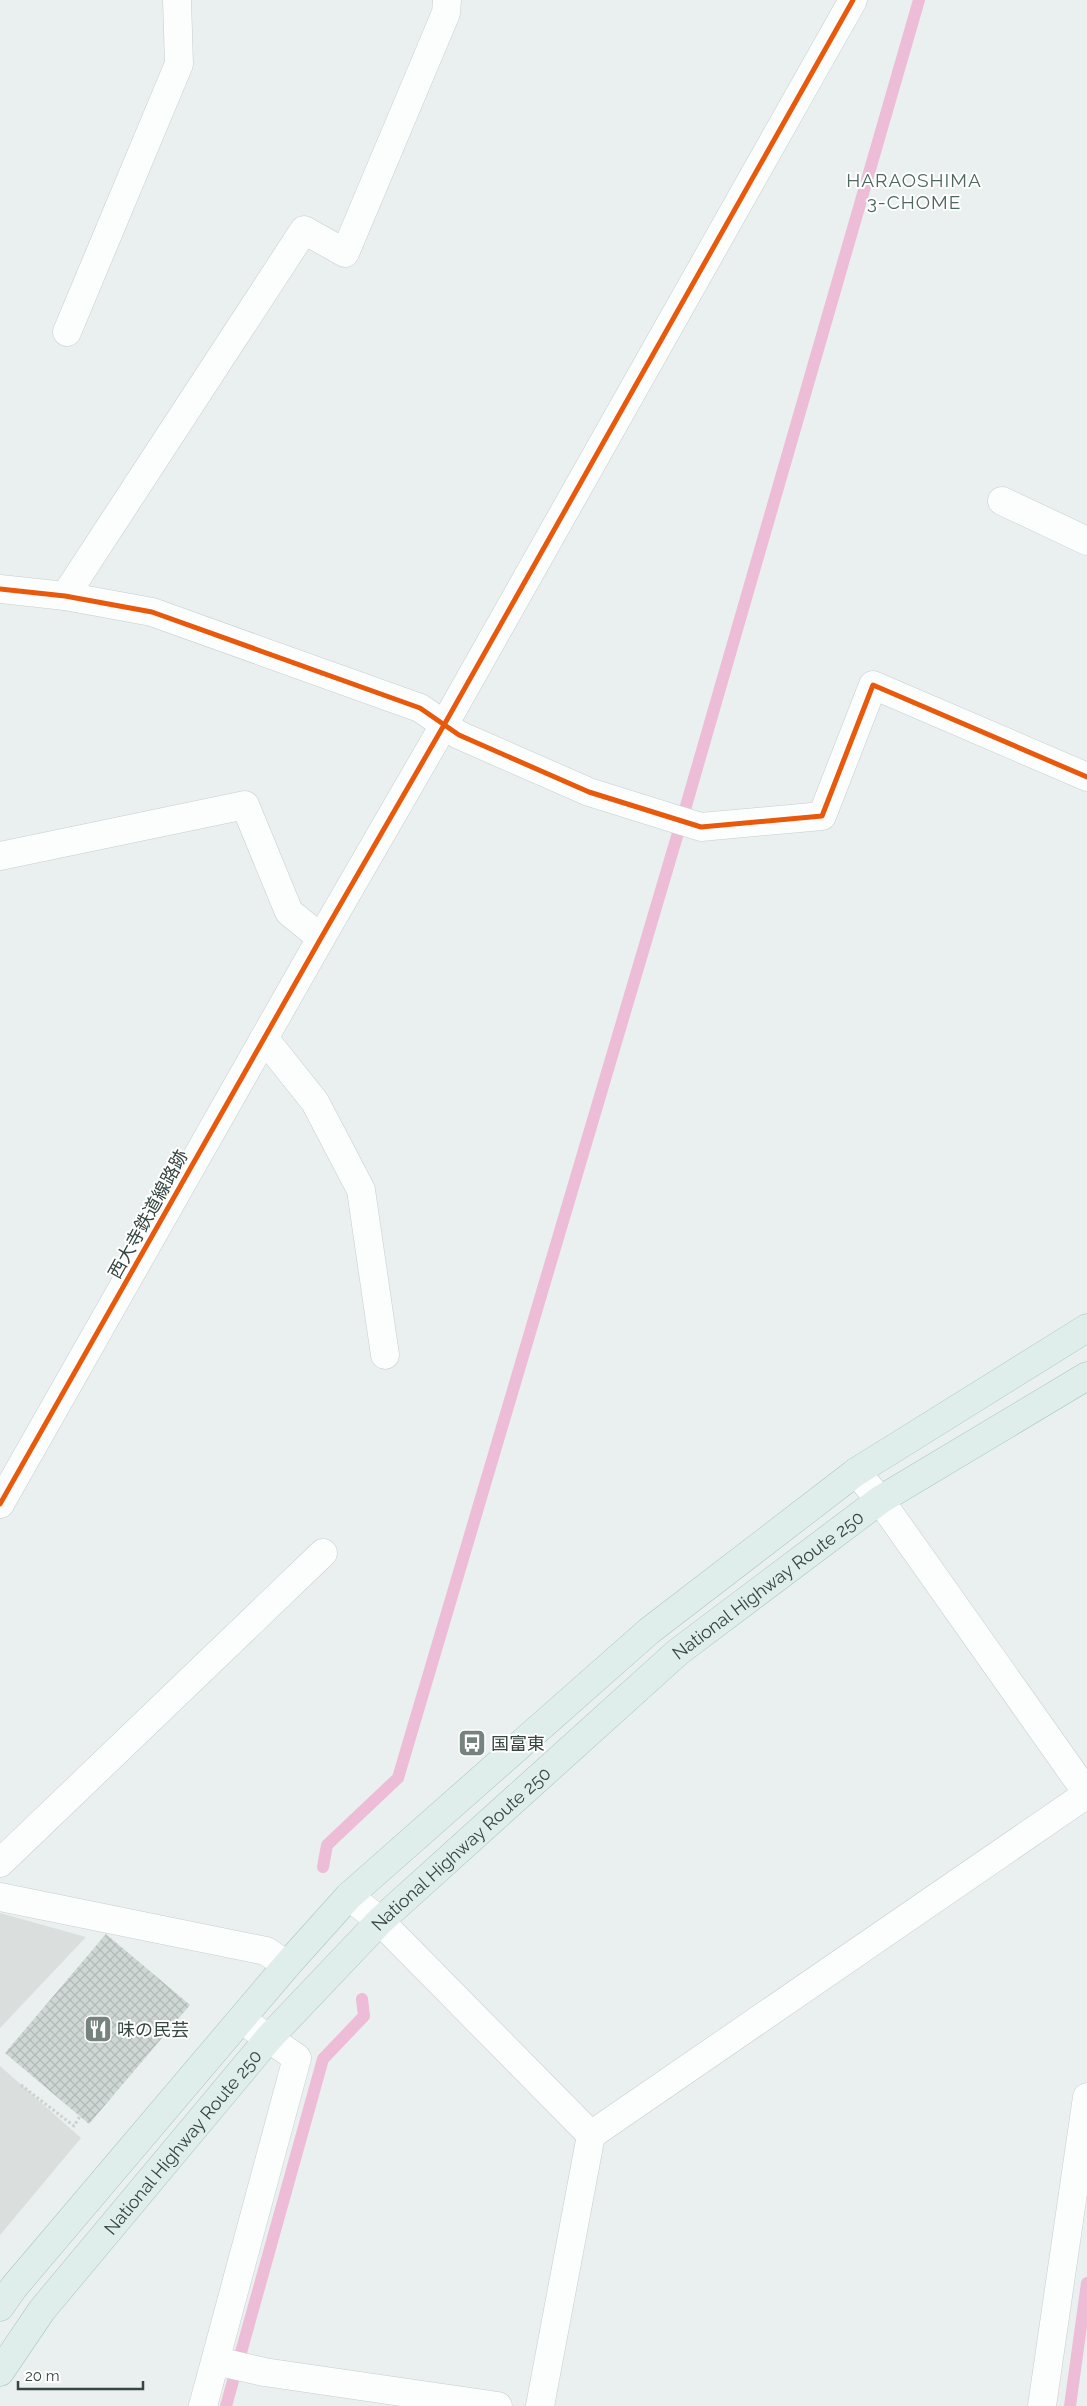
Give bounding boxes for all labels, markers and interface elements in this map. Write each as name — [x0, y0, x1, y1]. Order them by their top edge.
district label: HARAOSHIMA 3-CHOME — [846, 169, 982, 213]
street label: 西大寺鉄道線路跡 — [104, 1146, 192, 1282]
street label: National Highway Route 250 — [668, 1506, 867, 1663]
bus stop icon: 国富東 — [457, 1728, 487, 1758]
place label: 国富東 — [491, 1733, 545, 1754]
street label: National Highway Route 250 — [367, 1762, 555, 1934]
restaurant icon: 味の民芸 — [83, 2014, 113, 2044]
place label: 味の民芸 — [117, 2019, 189, 2040]
street label: National Highway Route 250 — [99, 2045, 265, 2238]
scale bar — [18, 2358, 142, 2390]
text: 20 m — [25, 2367, 60, 2385]

